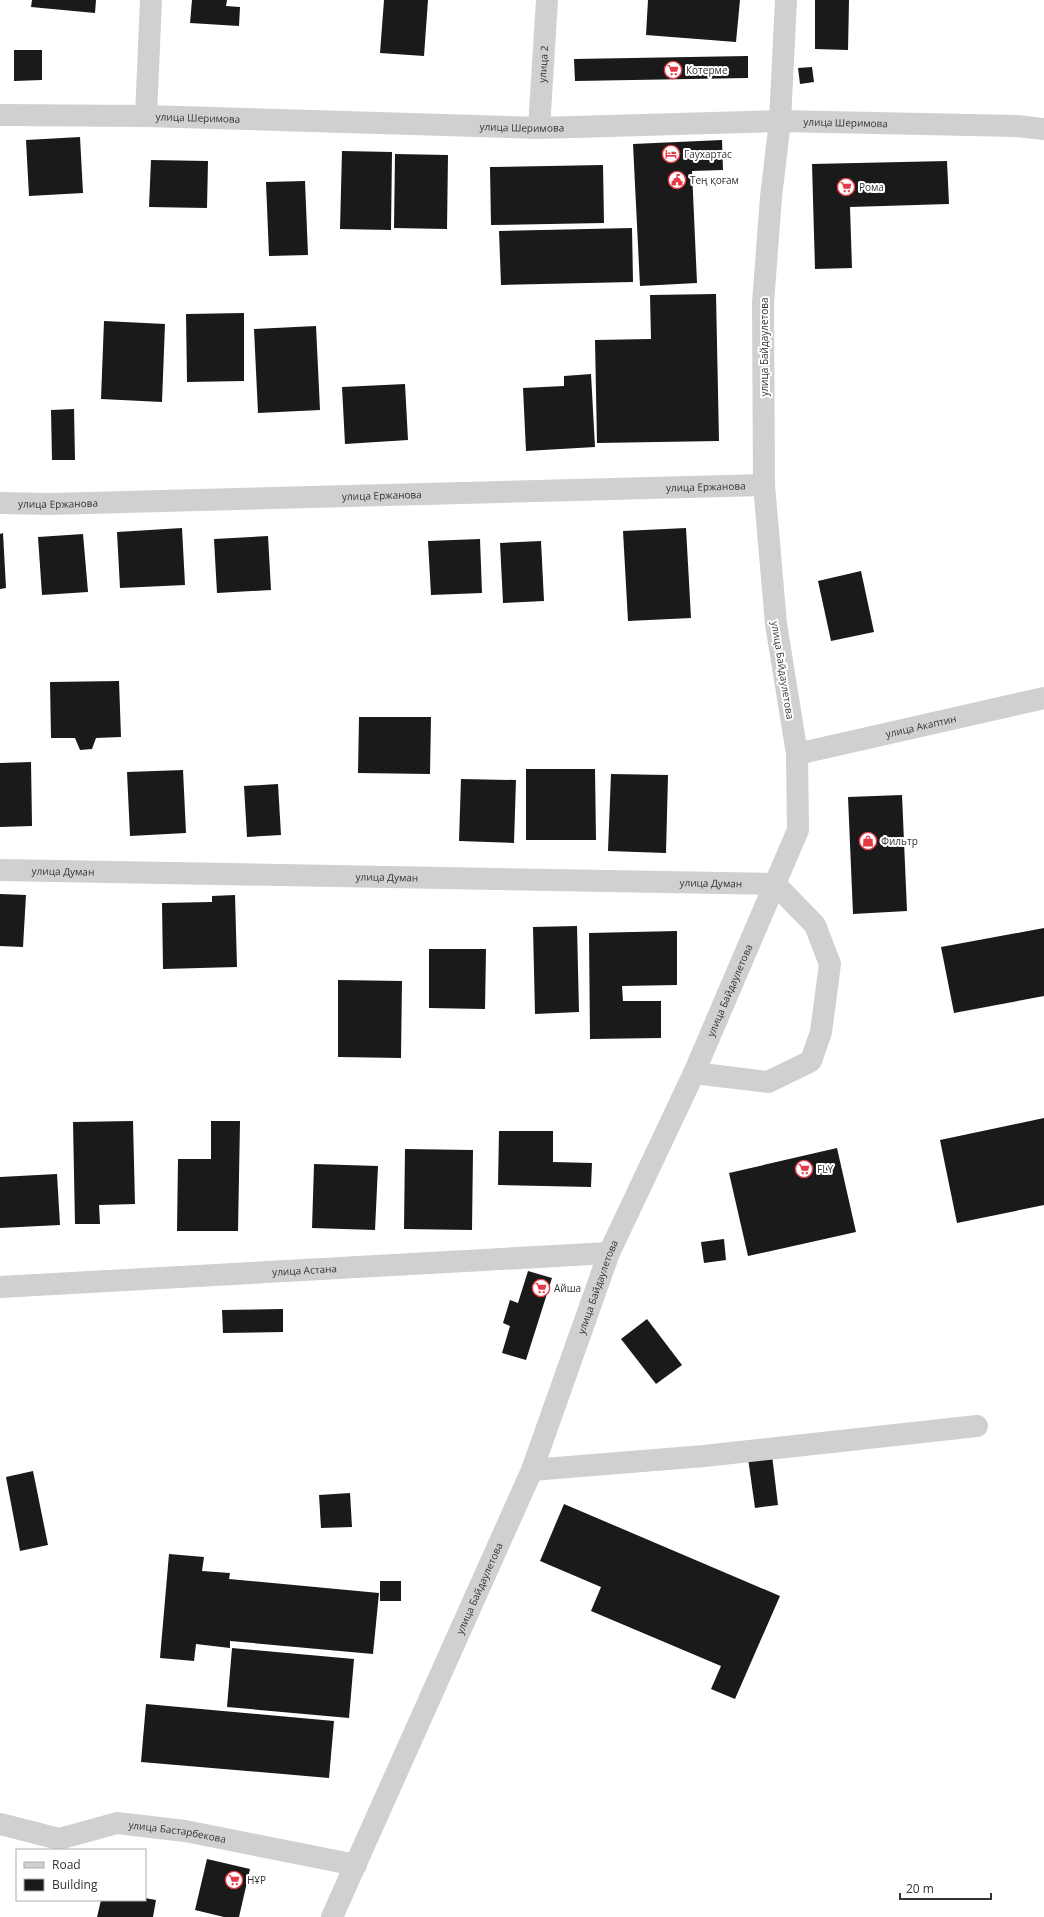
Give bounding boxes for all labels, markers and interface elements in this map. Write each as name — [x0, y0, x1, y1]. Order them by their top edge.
street label: улица 2 — [535, 45, 551, 83]
supermarket icon: Котерме — [663, 60, 683, 80]
place label: Котерме — [686, 63, 728, 77]
street label: улица Шеримова — [155, 109, 240, 126]
street label: улица Шеримова — [803, 114, 888, 130]
street label: улица Шеримова — [479, 119, 564, 135]
hotel icon: Гаухартас — [661, 144, 681, 164]
place label: Гаухартас — [684, 147, 732, 161]
public building icon: Тең қоғам — [667, 170, 687, 190]
place label: Тең қоғам — [690, 173, 739, 187]
supermarket icon: Рома — [836, 177, 856, 197]
place label: Рома — [859, 180, 884, 194]
street label: улица Байдаулетова — [757, 297, 771, 397]
street label: улица Ержанова — [666, 478, 746, 495]
street label: улица Ержанова — [342, 487, 422, 503]
street label: улица Ержанова — [18, 496, 98, 511]
street label: улица Байдаулетова — [768, 620, 798, 720]
street label: улица Акаптин — [884, 711, 958, 741]
shop icon: Фильтр — [858, 831, 878, 851]
place label: Фильтр — [881, 834, 918, 848]
street label: улица Думан — [32, 864, 94, 879]
street label: улица Думан — [355, 869, 418, 885]
street label: улица Думан — [679, 875, 742, 890]
street label: улица Байдаулетова — [703, 942, 755, 1039]
supermarket icon: FLY — [794, 1159, 814, 1179]
place label: FLY — [817, 1162, 833, 1176]
street label: улица Байдаулетова — [574, 1238, 621, 1336]
street label: улица Астана — [272, 1261, 337, 1279]
supermarket icon: Айша — [531, 1278, 551, 1298]
place label: Айша — [554, 1281, 581, 1295]
street label: улица Байдаулетова — [452, 1540, 506, 1637]
street label: улица Бастарбекова — [128, 1817, 227, 1846]
legend — [16, 1849, 146, 1901]
text: Road — [52, 1856, 81, 1873]
supermarket icon: НҰР — [224, 1870, 244, 1890]
place label: НҰР — [247, 1873, 266, 1887]
scale bar — [900, 1875, 991, 1901]
text: Building — [52, 1876, 98, 1893]
text: 20 m — [906, 1880, 934, 1897]

